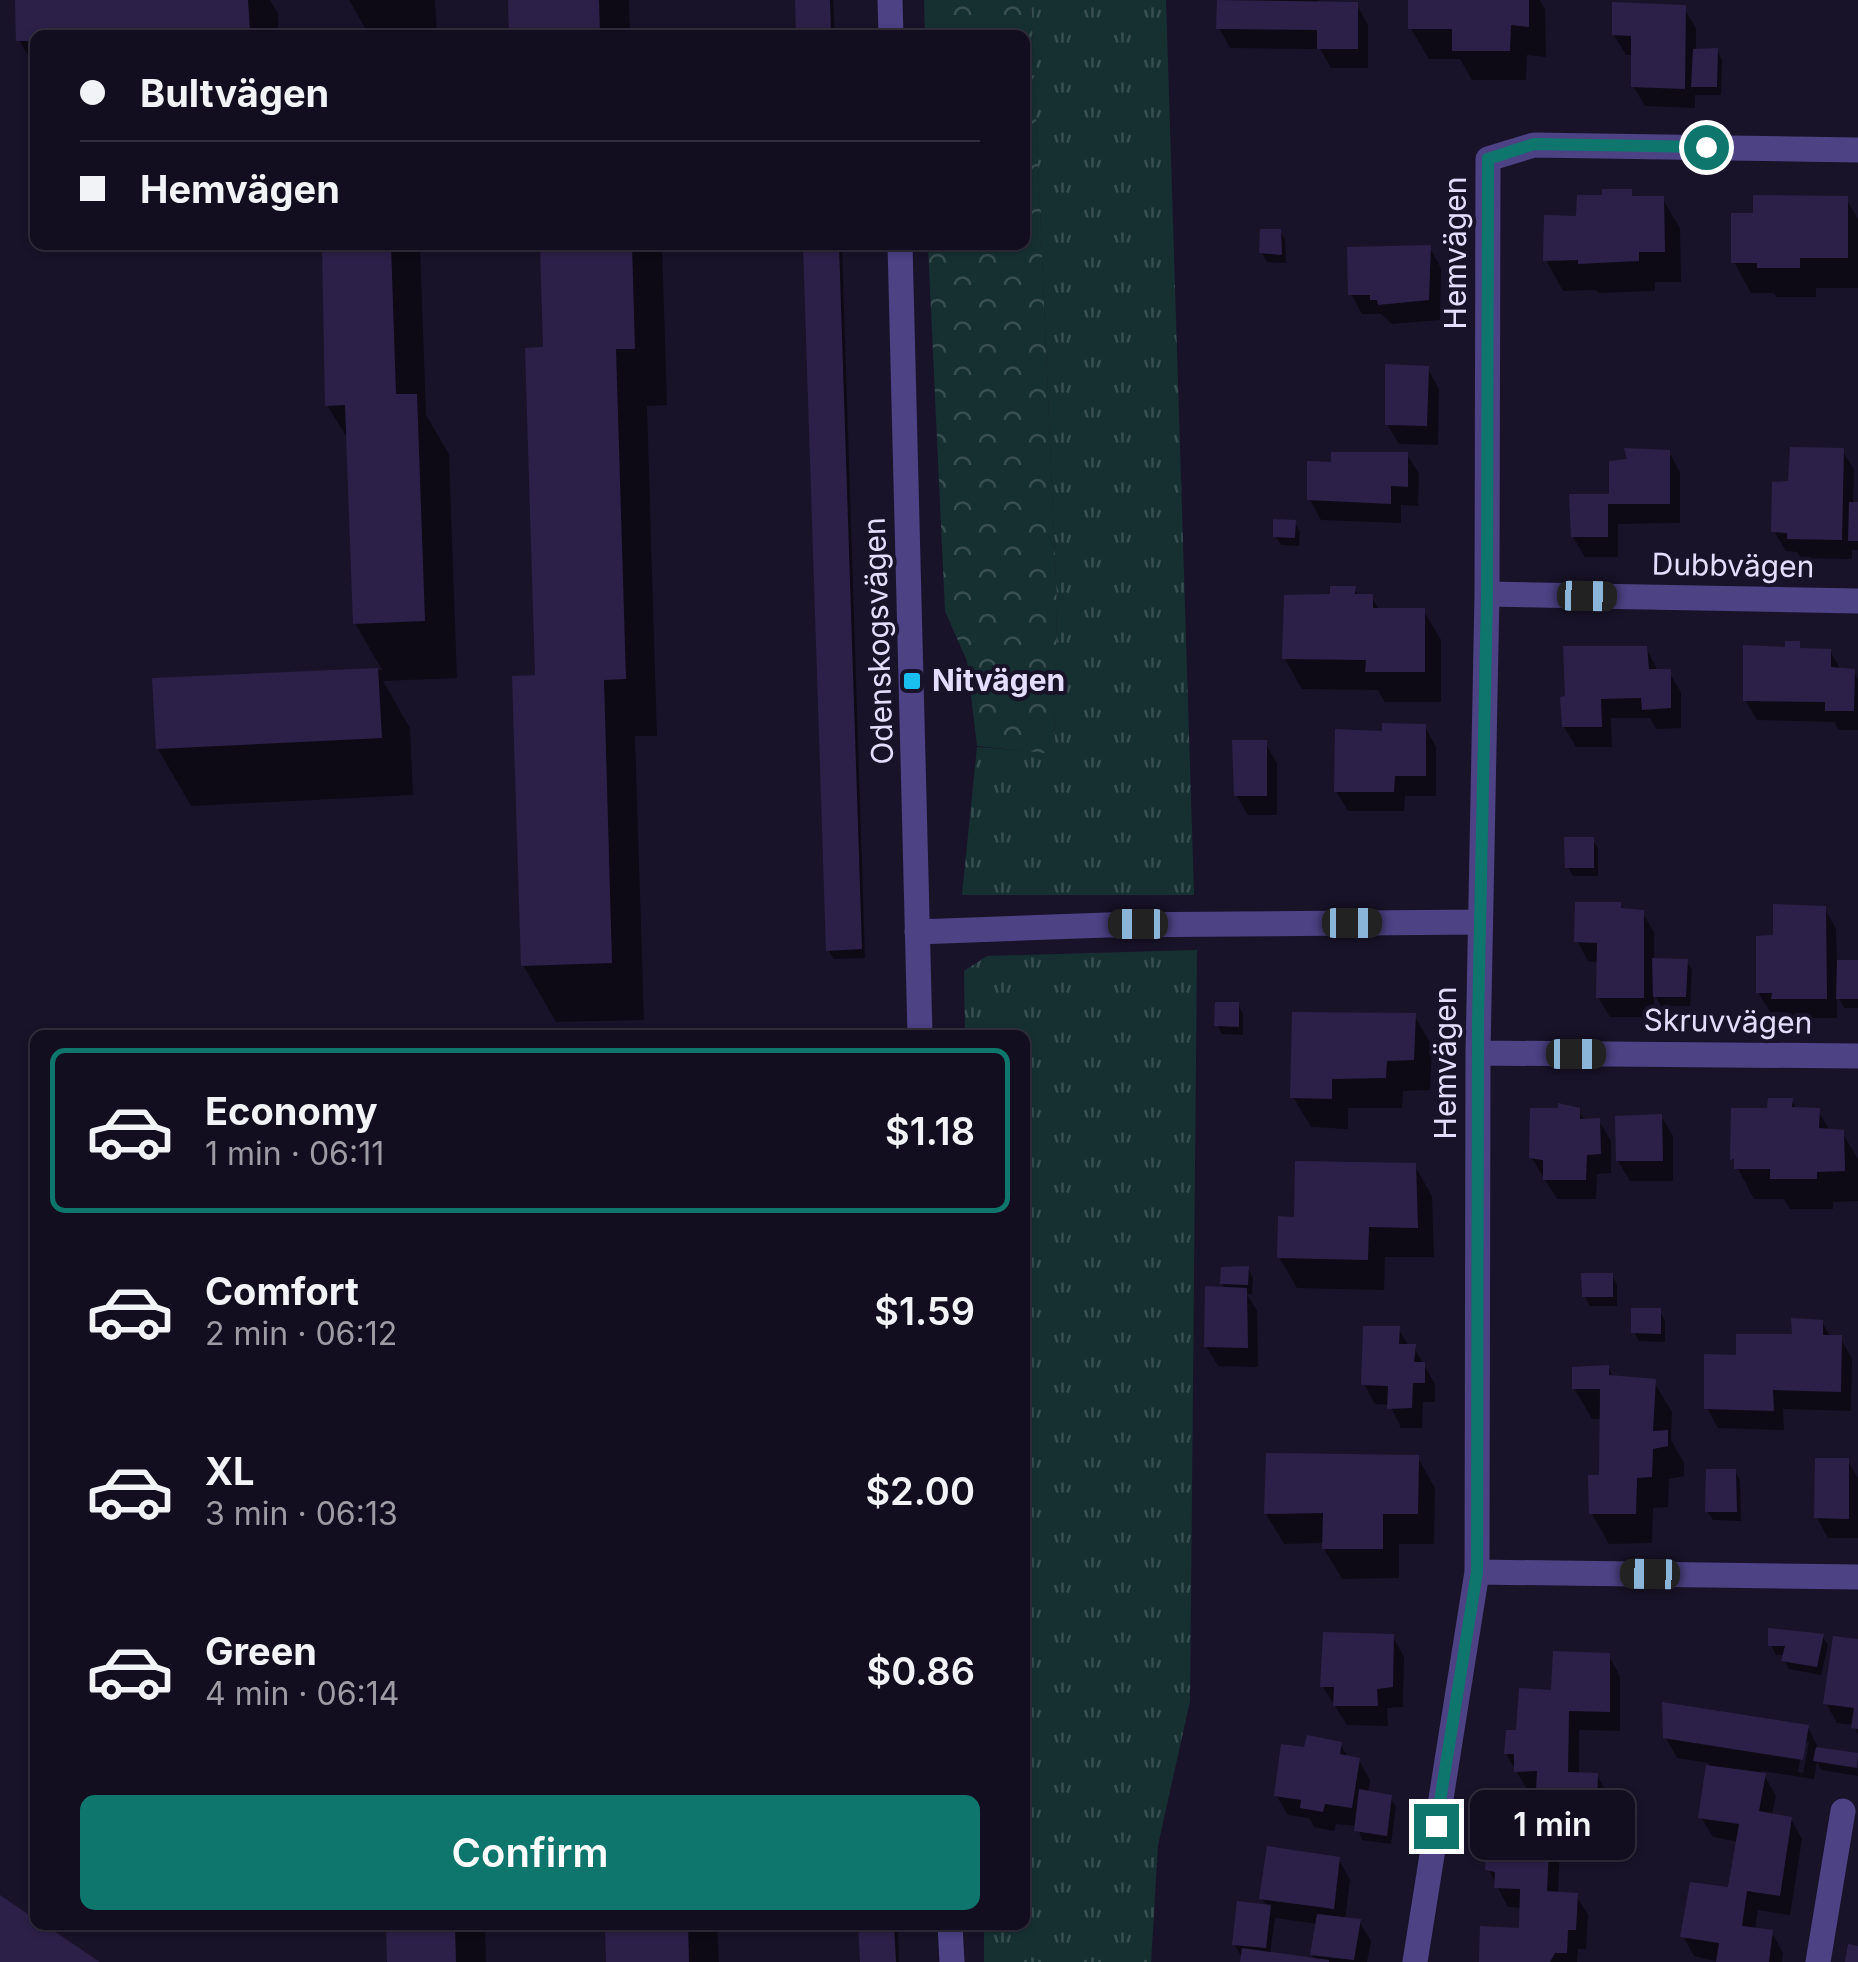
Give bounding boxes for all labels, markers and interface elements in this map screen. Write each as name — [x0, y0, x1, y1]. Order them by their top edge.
text: Bultvägen — [140, 70, 329, 116]
route start — [1684, 125, 1729, 170]
text: Hemvägen — [140, 166, 340, 212]
street label: Hemvägen — [1437, 177, 1473, 329]
street label: Odenskogsvägen — [856, 517, 900, 765]
street label: Dubbvägen — [1651, 546, 1815, 584]
car — [1557, 580, 1617, 612]
place label: Nitvägen — [932, 662, 1065, 698]
marker: Nitvägen — [901, 670, 923, 692]
car — [1322, 908, 1382, 938]
car — [1108, 909, 1168, 939]
street label: Hemvägen — [1427, 987, 1463, 1139]
street label: Skruvvägen — [1643, 1002, 1813, 1040]
car — [1546, 1039, 1606, 1069]
icon: car — [85, 1086, 175, 1176]
text: Economy — [205, 1088, 378, 1134]
text: $1.18 — [885, 1108, 975, 1154]
text: 1 min · 06:11 — [205, 1134, 384, 1173]
icon: car — [85, 1266, 175, 1356]
text: Comfort — [205, 1268, 359, 1314]
text: $1.59 — [874, 1288, 975, 1334]
text: 2 min · 06:12 — [205, 1314, 397, 1353]
icon: car — [85, 1446, 175, 1536]
text: XL — [205, 1448, 255, 1494]
text: $2.00 — [865, 1468, 975, 1514]
text: 3 min · 06:13 — [205, 1494, 398, 1533]
car — [1620, 1558, 1680, 1590]
icon: car — [85, 1626, 175, 1716]
text: Green — [205, 1628, 317, 1674]
text: $0.86 — [867, 1648, 975, 1694]
text: 4 min · 06:14 — [205, 1674, 400, 1713]
callout: 1 min — [1471, 1791, 1636, 1861]
button: Confirm — [80, 1795, 980, 1910]
route end — [1414, 1804, 1459, 1849]
text: 1 min — [1513, 1805, 1592, 1844]

